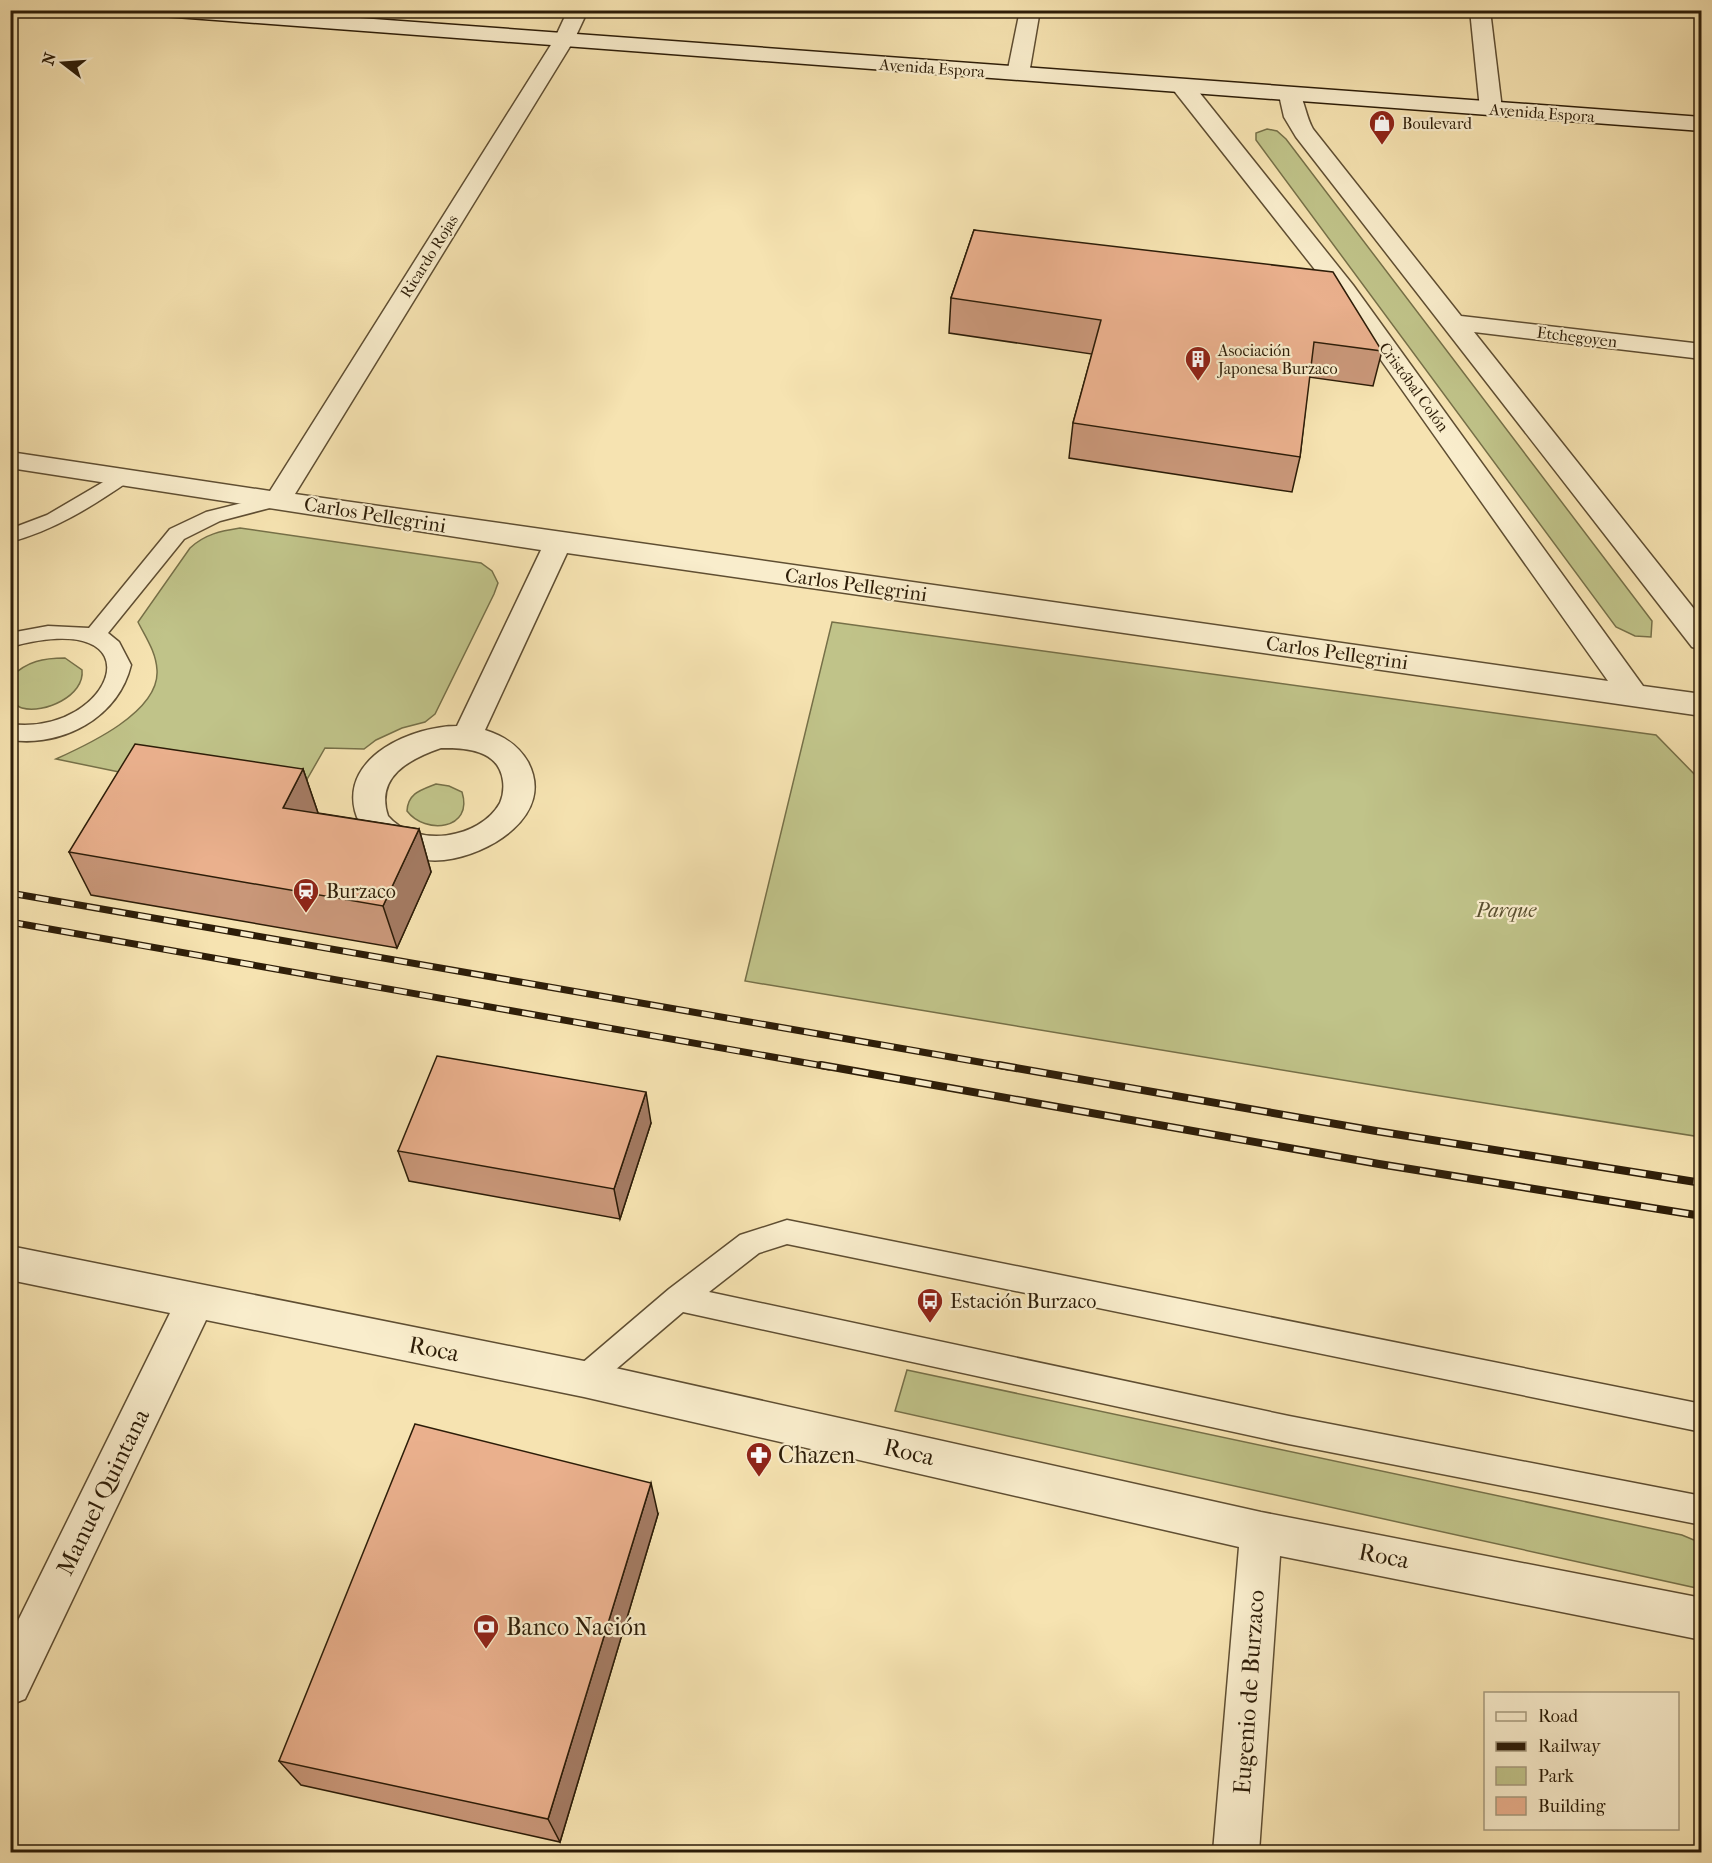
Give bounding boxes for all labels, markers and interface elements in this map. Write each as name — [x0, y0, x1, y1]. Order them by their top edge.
north arrow — [33, 33, 93, 93]
text: N — [38, 49, 60, 67]
street label: Avenida Espora — [878, 55, 986, 81]
street label: Avenida Espora — [1488, 100, 1596, 126]
shop icon: Boulevard — [1367, 108, 1397, 146]
place label: Boulevard — [1402, 114, 1472, 133]
street label: Ricardo Rojas — [396, 211, 462, 301]
street label: Etchegoyen — [1536, 323, 1619, 351]
street label: Cristóbal Colón — [1375, 339, 1453, 436]
place label: Asociación Japonesa Burzaco — [1216, 341, 1338, 378]
building icon: Asociación Japonesa Burzaco — [1183, 344, 1213, 382]
street label: Carlos Pellegrini — [302, 492, 448, 538]
street label: Carlos Pellegrini — [783, 564, 929, 606]
street label: Carlos Pellegrini — [1264, 632, 1410, 674]
station icon: Burzaco — [291, 876, 321, 914]
place label: Burzaco — [326, 880, 396, 903]
park label: Parque — [1475, 899, 1537, 922]
bus stop icon: Estación Burzaco — [915, 1286, 945, 1324]
place label: Estación Burzaco — [950, 1290, 1096, 1313]
street label: Roca — [406, 1330, 463, 1368]
street label: Manuel Quintana — [51, 1404, 156, 1580]
street label: Roca — [881, 1433, 938, 1472]
pharmacy icon: Chazen — [744, 1440, 774, 1478]
place label: Chazen — [778, 1441, 855, 1469]
street label: Roca — [1356, 1537, 1413, 1575]
street label: Eugenio de Burzaco — [1228, 1589, 1270, 1795]
bank icon: Banco Nación — [471, 1612, 501, 1650]
place label: Banco Nación — [506, 1613, 647, 1641]
legend — [1484, 1692, 1679, 1830]
text: Road — [1538, 1706, 1578, 1727]
text: Railway — [1538, 1736, 1602, 1757]
text: Park — [1538, 1766, 1575, 1787]
text: Building — [1538, 1796, 1606, 1817]

